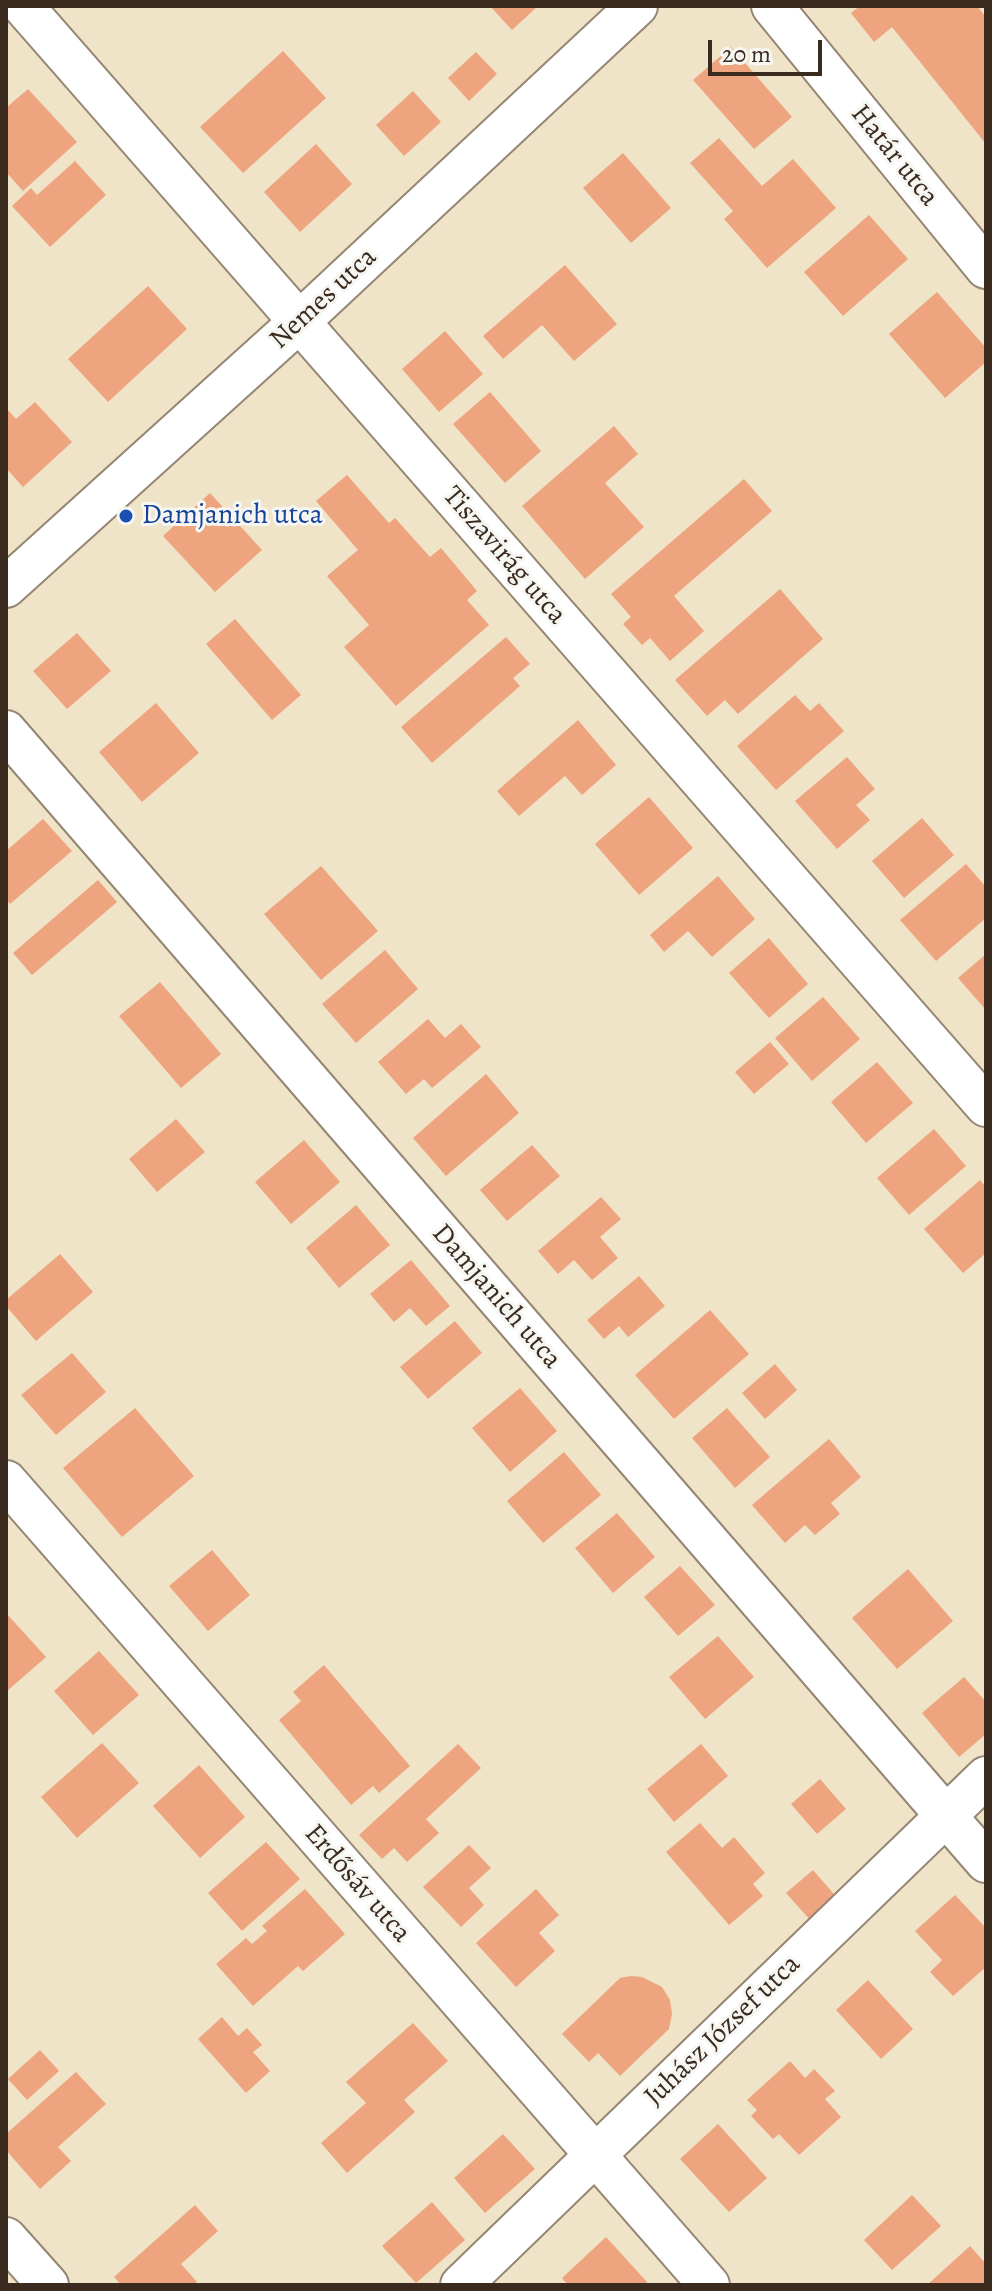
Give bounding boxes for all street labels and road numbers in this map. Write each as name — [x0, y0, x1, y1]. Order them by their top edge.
street label: Határ utca — [843, 98, 945, 214]
street label: Nemes utca — [264, 241, 384, 357]
street label: Tiszavirág utca — [435, 480, 573, 632]
street label: Damjanich utca — [424, 1218, 568, 1376]
street label: Erdősáv utca — [296, 1818, 418, 1950]
street label: Juhász József utca — [638, 1948, 808, 2114]

